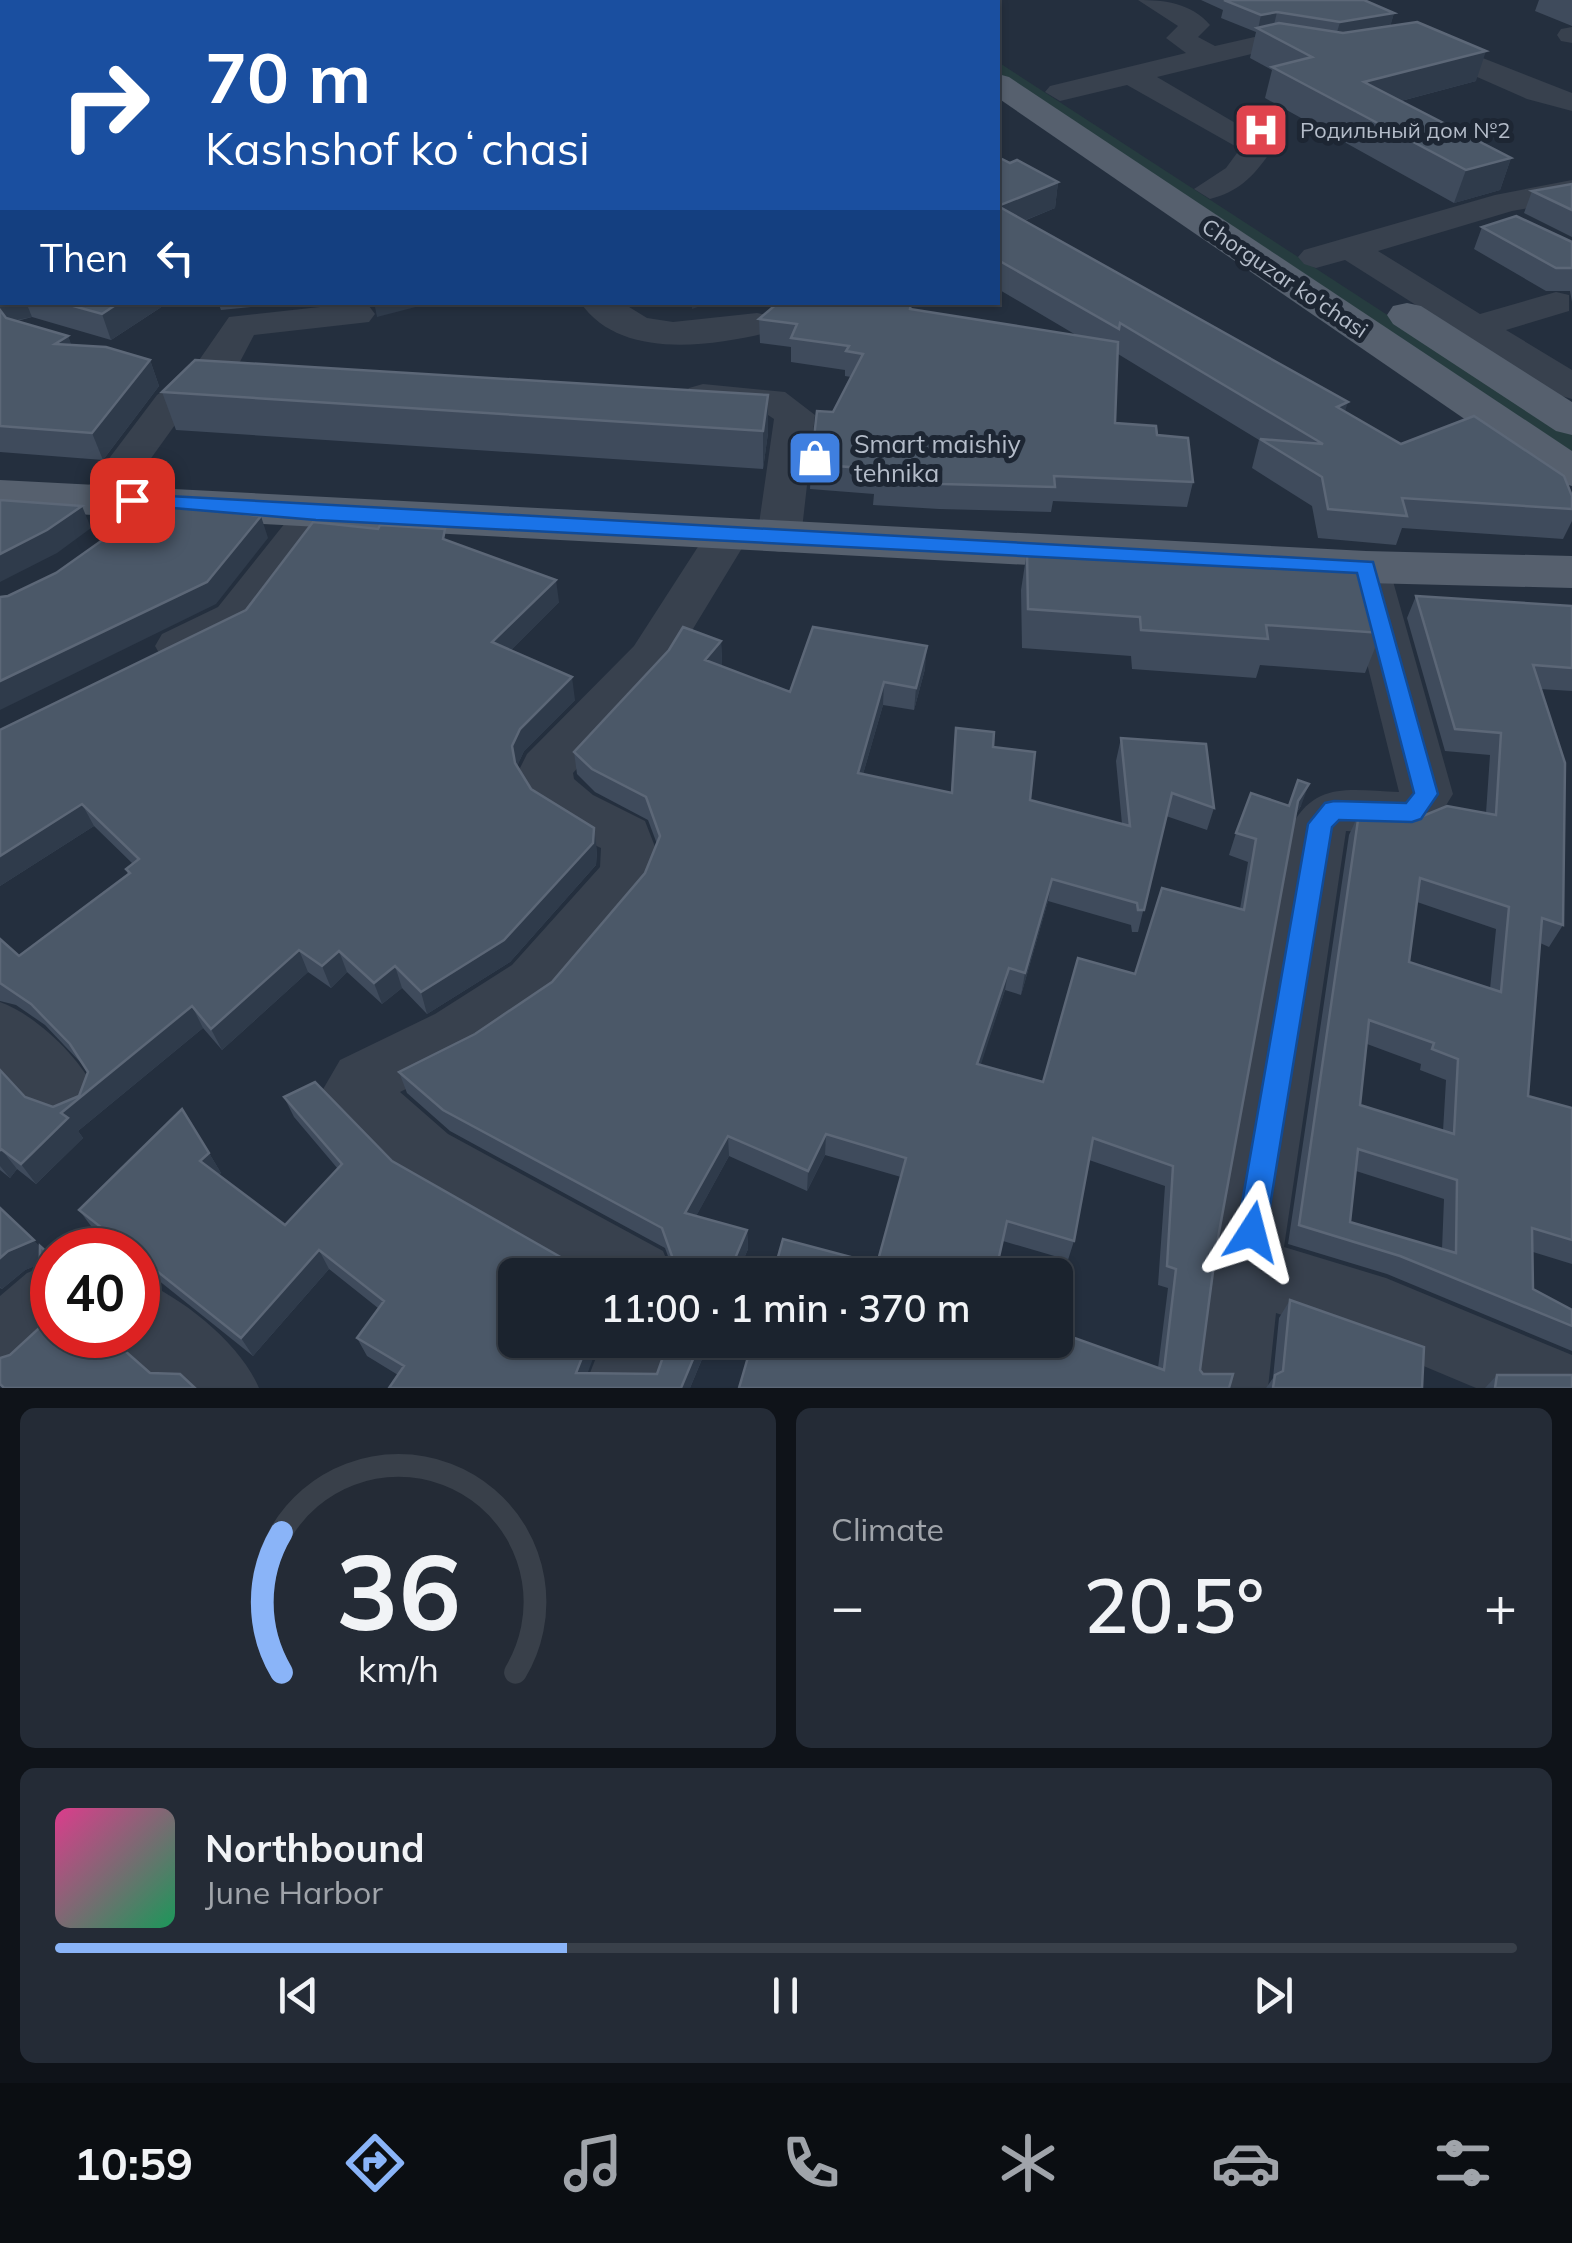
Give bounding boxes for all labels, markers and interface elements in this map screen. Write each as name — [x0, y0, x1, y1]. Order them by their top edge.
text: 70 m — [205, 33, 371, 121]
icon: right — [40, 40, 170, 170]
hospital icon: Родильный дом №2 — [1231, 100, 1291, 160]
place label: Родильный дом №2 — [1300, 116, 1510, 144]
text: Kashshof koʻchasi — [205, 120, 590, 176]
street label: Chorguzar ko'chasi — [1197, 212, 1373, 344]
icon: left — [148, 230, 203, 285]
text: Then — [40, 234, 128, 282]
shop icon: Smart maishiy tehnika — [785, 428, 845, 488]
place label: Smart maishiy tehnika — [854, 428, 1021, 488]
pin — [90, 458, 175, 543]
icon: arrive — [105, 473, 160, 528]
position arrow — [1200, 1180, 1304, 1284]
speed limit sign: 40 — [30, 1228, 160, 1358]
text: 11:00 · 1 min · 370 m — [600, 1284, 971, 1332]
text: Climate — [831, 1509, 944, 1549]
text: 36 — [336, 1525, 460, 1656]
text: 20.5° — [1084, 1558, 1264, 1652]
text: − — [831, 1571, 864, 1640]
text: + — [1484, 1571, 1517, 1640]
text: km/h — [358, 1646, 438, 1691]
text: Northbound — [205, 1824, 425, 1872]
text: June Harbor — [205, 1872, 383, 1912]
icon: previous — [271, 1968, 326, 2023]
icon: pause — [758, 1968, 813, 2023]
icon: next — [1246, 1968, 1301, 2023]
icon: directions — [340, 2128, 410, 2198]
icon: music — [558, 2128, 628, 2198]
icon: phone — [776, 2128, 846, 2198]
icon: climate — [993, 2128, 1063, 2198]
icon: car — [1211, 2128, 1281, 2198]
icon: filters — [1428, 2128, 1498, 2198]
text: 10:59 — [74, 2135, 193, 2191]

